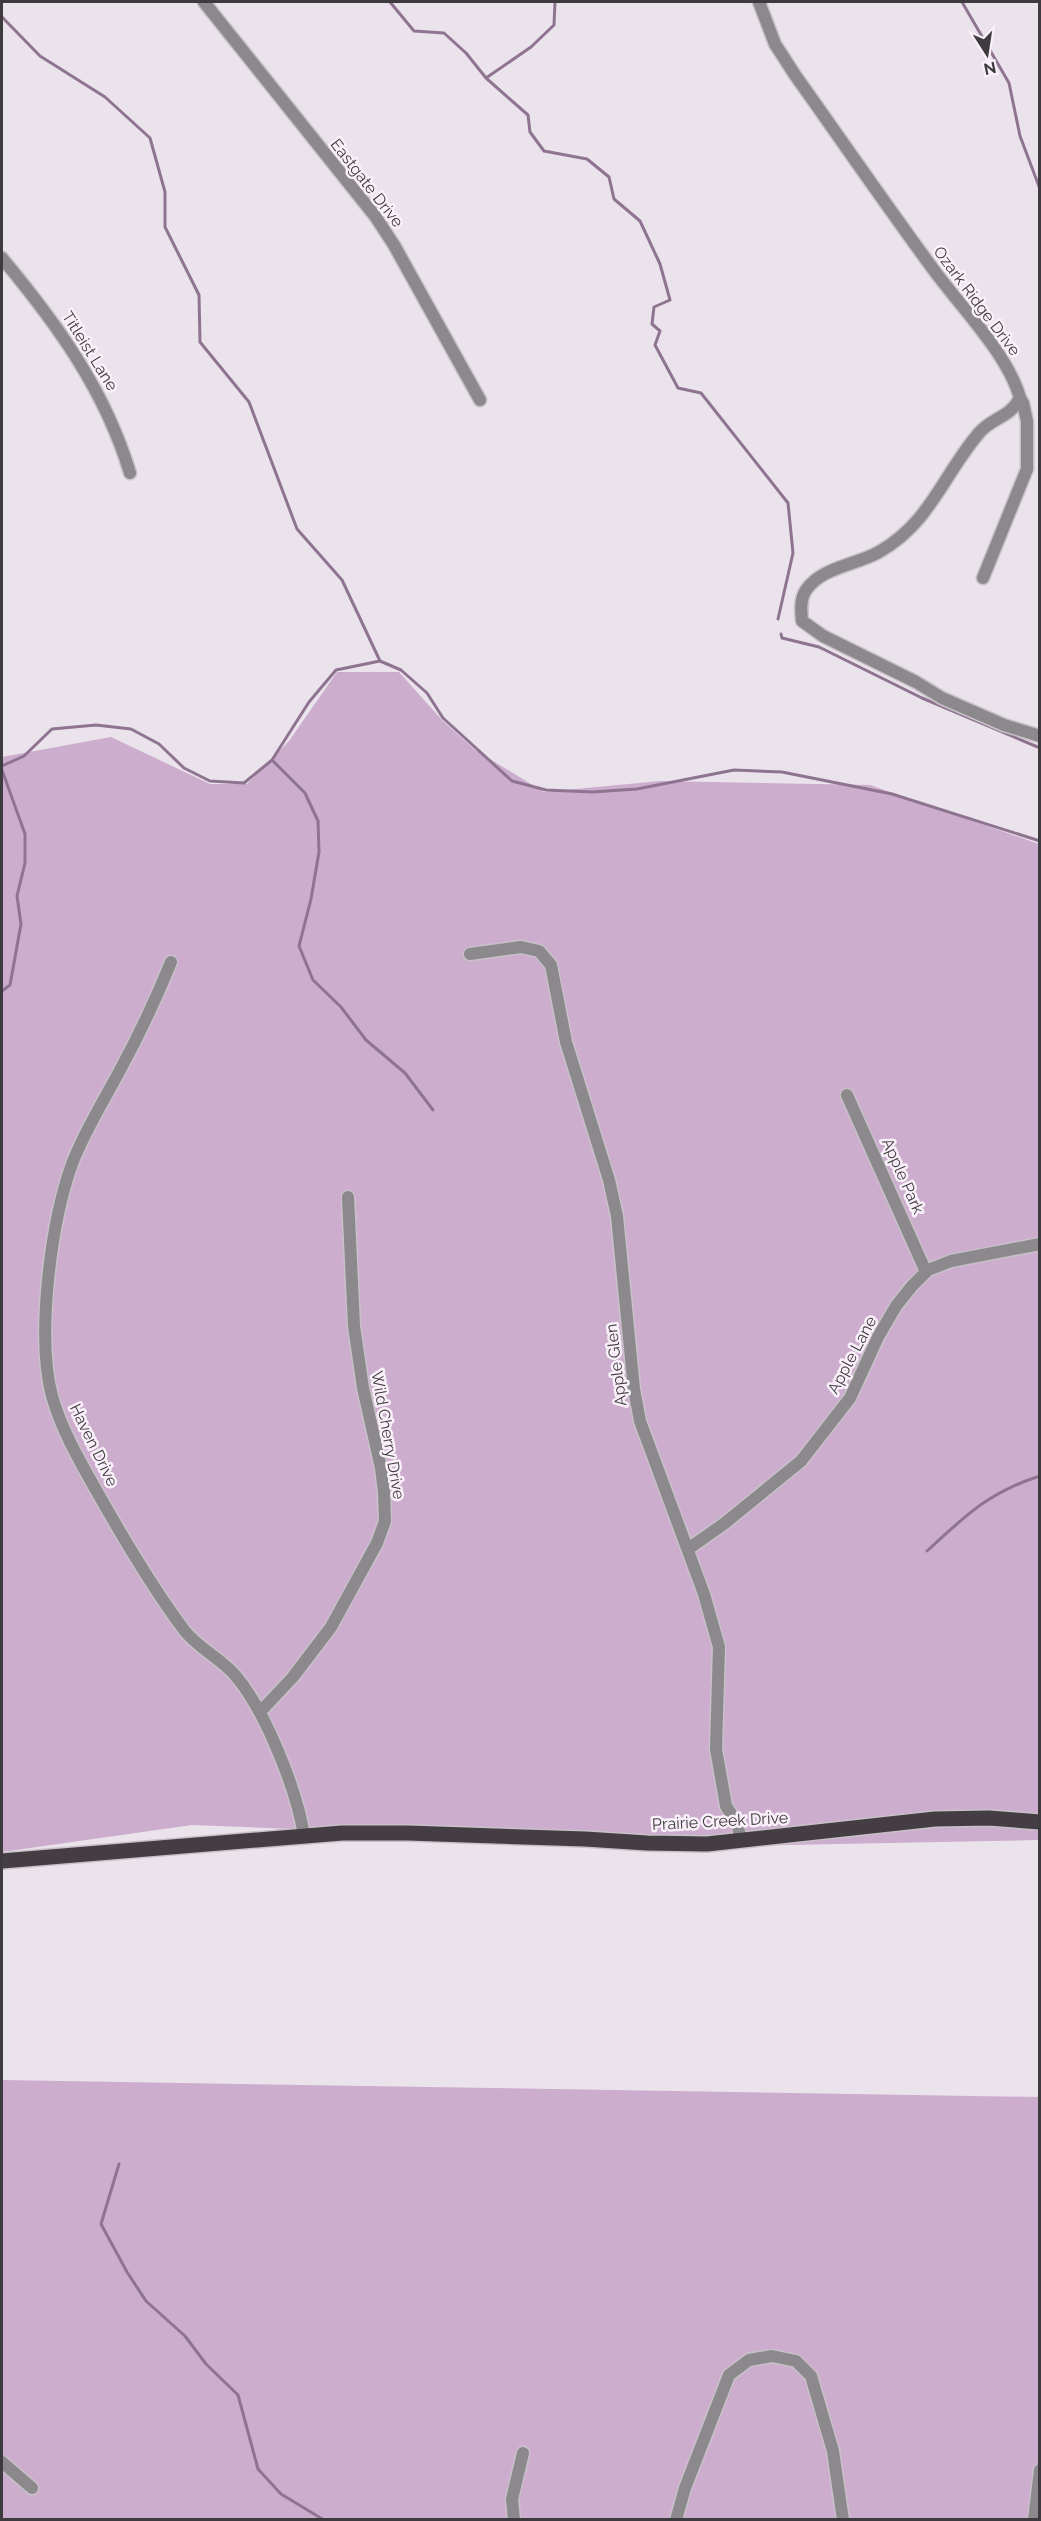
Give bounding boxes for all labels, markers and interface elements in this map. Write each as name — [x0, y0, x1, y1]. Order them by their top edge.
north arrow — [957, 24, 1017, 84]
text: N — [982, 58, 998, 79]
street label: Eastgate Drive — [327, 135, 407, 231]
street label: Ozark Ridge Drive — [930, 243, 1024, 359]
street label: Titleist Lane — [58, 308, 122, 394]
street label: Apple Park — [878, 1135, 928, 1217]
street label: Apple Lane — [824, 1313, 880, 1397]
street label: Apple Glen — [602, 1323, 630, 1407]
street label: Wild Cherry Drive — [367, 1369, 409, 1501]
street label: Haven Drive — [66, 1401, 122, 1489]
street label: Prairie Creek Drive — [652, 1808, 788, 1834]

